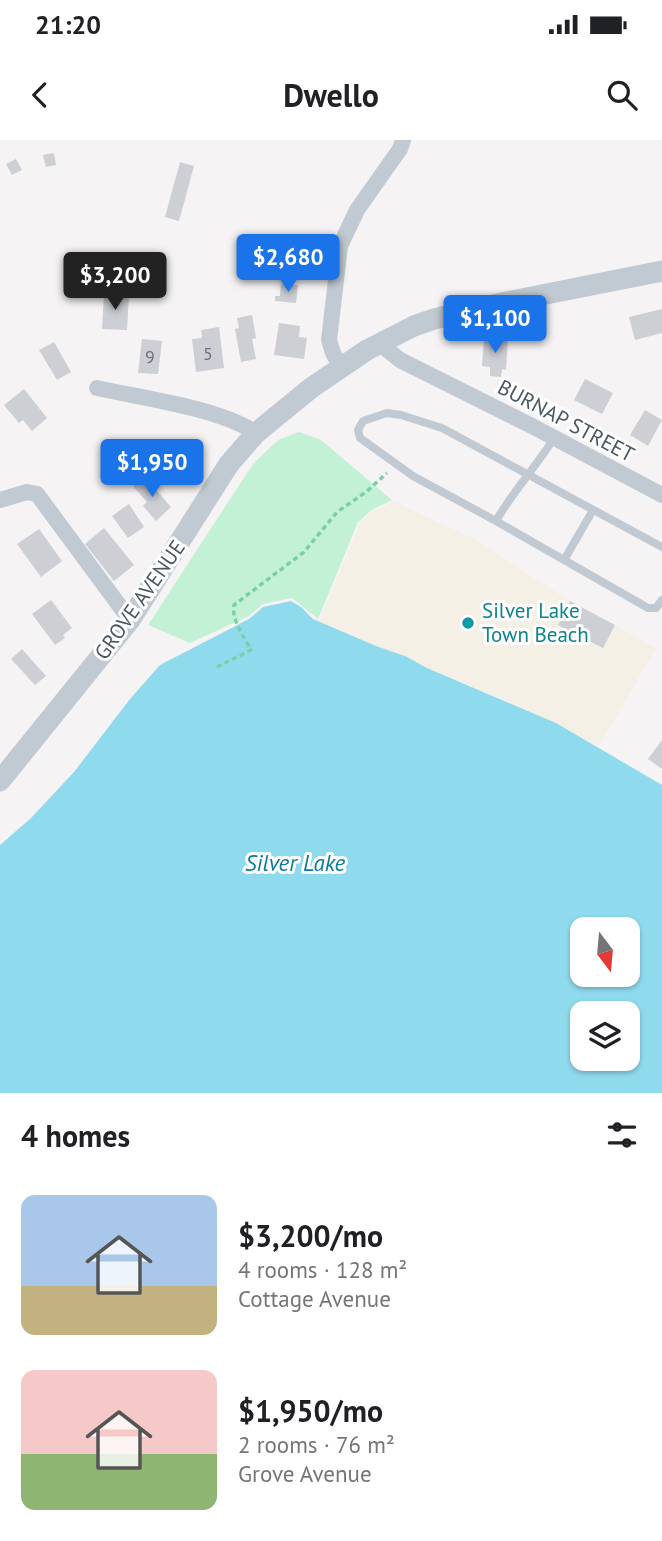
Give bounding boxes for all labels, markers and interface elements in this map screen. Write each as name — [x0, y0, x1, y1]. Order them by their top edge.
text: 21:20 — [35, 8, 101, 41]
text: Dwello — [283, 74, 379, 116]
icon: back — [21, 76, 59, 114]
icon: search — [603, 76, 641, 114]
pin: $2,680 — [231, 234, 345, 294]
text: $2,680 — [252, 242, 324, 271]
pin: $3,200 — [58, 253, 172, 312]
text: $3,200 — [79, 260, 151, 289]
pin: $1,100 — [438, 296, 552, 355]
text: $1,100 — [459, 303, 531, 332]
house number: 5 — [203, 342, 213, 365]
house number: 9 — [145, 345, 155, 368]
street label: BURNAP STREET — [493, 373, 639, 468]
pin: $1,950 — [95, 440, 209, 499]
text: $1,950 — [116, 447, 188, 476]
street label: GROVE AVENUE — [88, 535, 191, 665]
place label: Silver Lake Town Beach — [482, 597, 589, 648]
marker: Silver Lake Town Beach — [460, 615, 476, 631]
water label: Silver Lake — [245, 848, 345, 877]
north arrow — [570, 917, 640, 987]
map controls — [570, 917, 640, 1071]
button: layers — [570, 1001, 640, 1071]
text: 4 homes — [21, 1116, 130, 1155]
icon: filters — [603, 1116, 641, 1154]
text: $3,200/mo — [238, 1216, 383, 1255]
icon: home — [77, 1223, 161, 1307]
text: 4 rooms · 128 m² — [238, 1255, 407, 1284]
text: Cottage Avenue — [238, 1284, 391, 1313]
text: $1,950/mo — [238, 1391, 383, 1430]
icon: home — [77, 1398, 161, 1482]
text: 2 rooms · 76 m² — [238, 1430, 395, 1459]
text: Grove Avenue — [238, 1459, 372, 1488]

